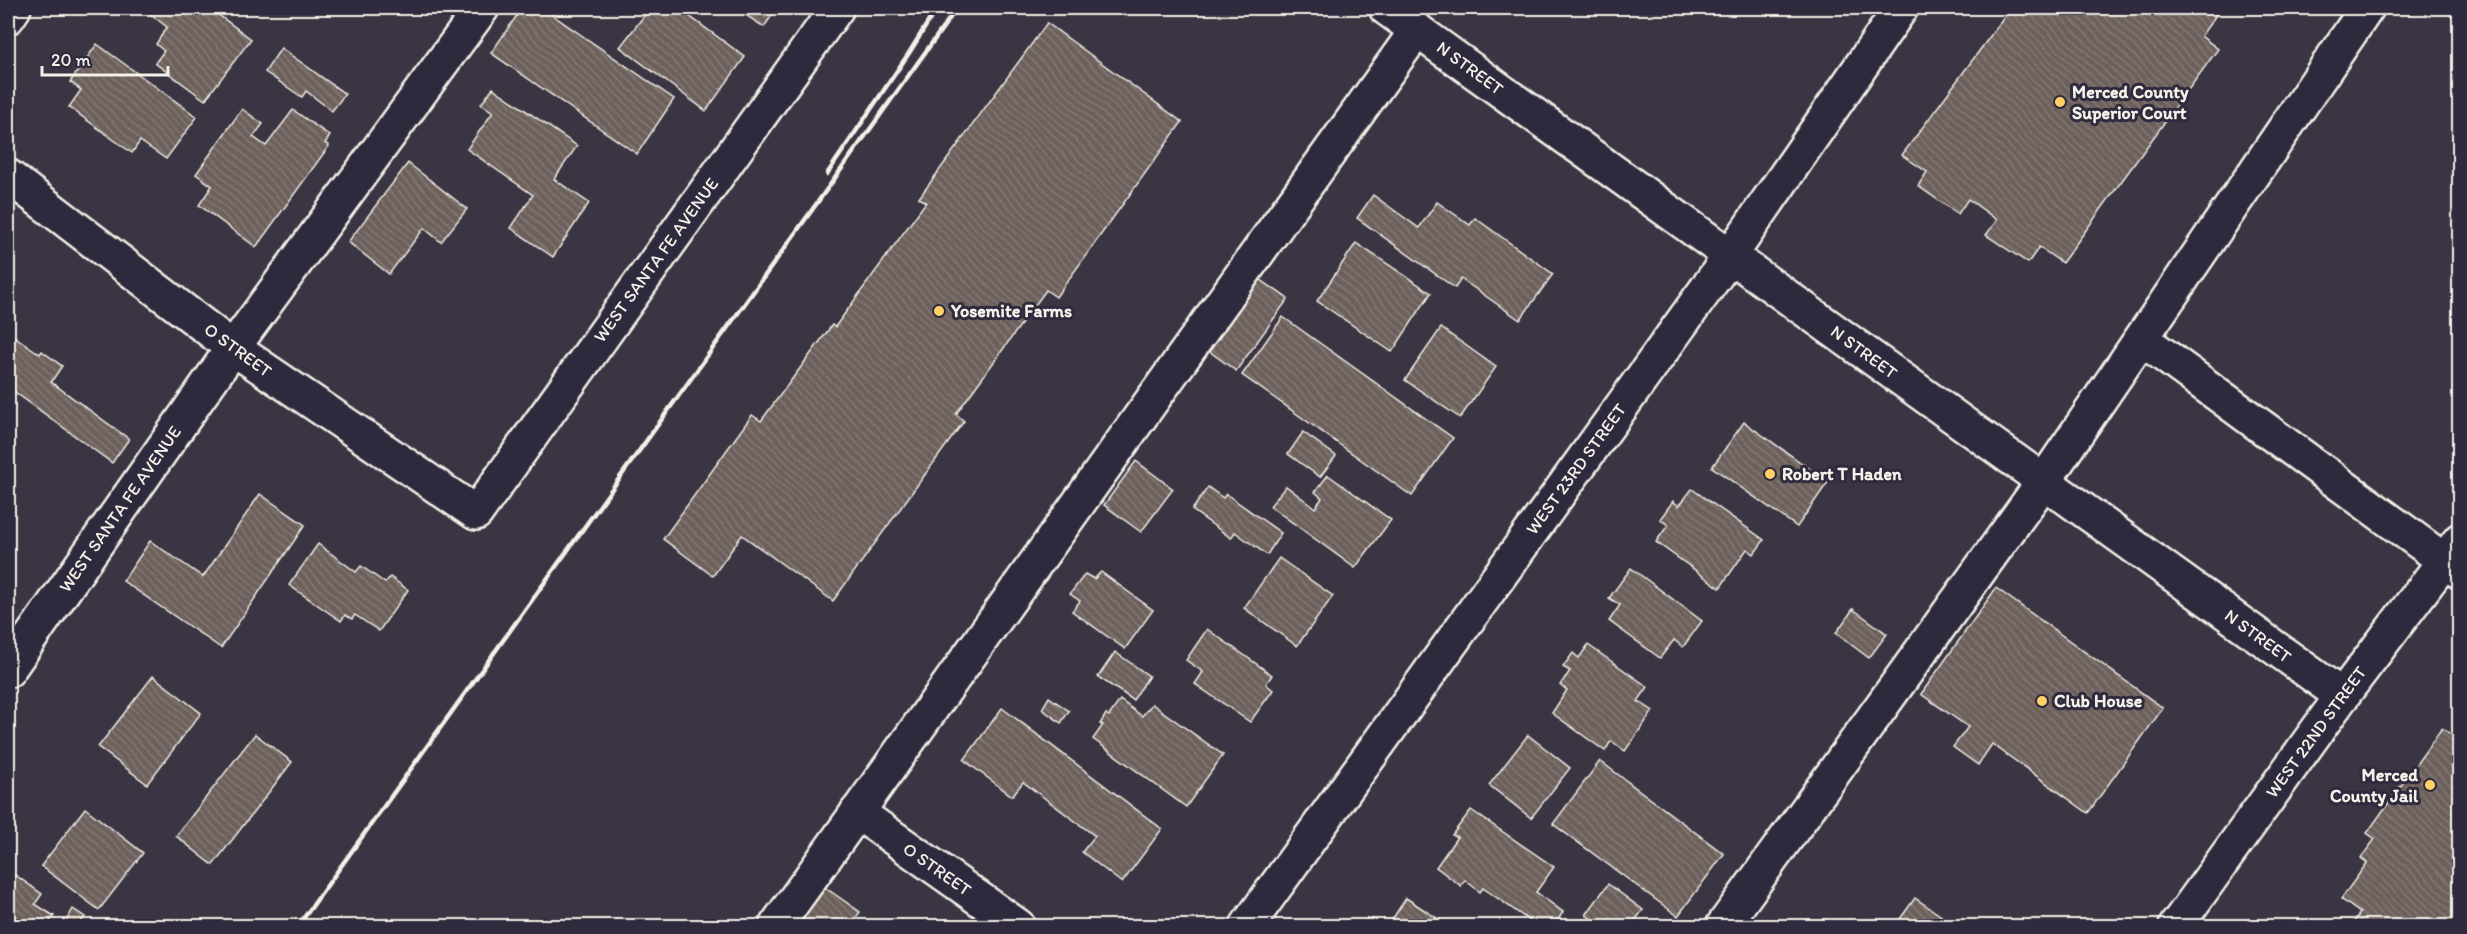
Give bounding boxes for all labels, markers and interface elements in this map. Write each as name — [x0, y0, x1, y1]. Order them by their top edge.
street label: N STREET — [1432, 36, 1508, 100]
scale bar — [42, 39, 168, 77]
text: 20 m — [51, 49, 91, 71]
place label: Merced County Superior Court — [2072, 81, 2189, 124]
marker: Merced County Superior Court — [2053, 95, 2067, 109]
street label: WEST SANTA FE AVENUE — [589, 173, 723, 347]
place label: Yosemite Farms — [950, 300, 1072, 322]
marker: Yosemite Farms — [932, 304, 946, 318]
street label: O STREET — [200, 318, 276, 382]
street label: N STREET — [1826, 320, 1902, 384]
street label: WEST 23RD STREET — [1521, 399, 1631, 539]
street label: WEST SANTA FE AVENUE — [54, 421, 186, 597]
place label: Robert T Haden — [1782, 463, 1902, 485]
marker: Robert T Haden — [1763, 467, 1777, 481]
street label: N STREET — [2220, 604, 2296, 668]
street label: WEST 22ND STREET — [2261, 662, 2371, 802]
place label: Club House — [2054, 690, 2143, 712]
marker: Club House — [2035, 694, 2049, 708]
place label: Merced County Jail — [2330, 764, 2419, 807]
marker: Merced County Jail — [2423, 778, 2437, 792]
street label: O STREET — [899, 837, 975, 901]

